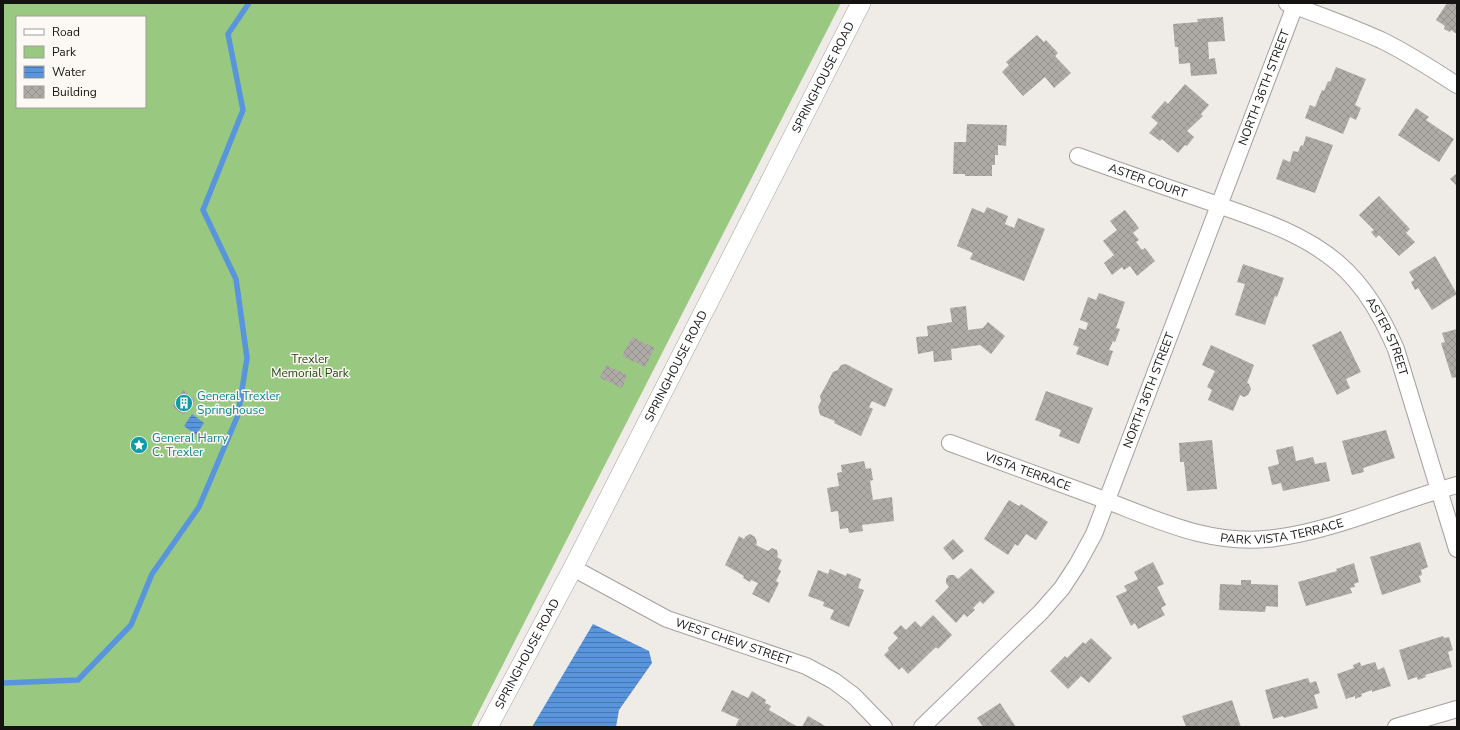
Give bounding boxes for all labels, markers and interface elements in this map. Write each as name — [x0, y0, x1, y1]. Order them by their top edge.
legend — [16, 16, 146, 108]
street label: SPRINGHOUSE ROAD — [788, 19, 858, 136]
text: Road — [52, 24, 80, 40]
street label: NORTH 36TH STREET — [1235, 26, 1293, 148]
text: Park — [52, 44, 77, 60]
text: Water — [52, 64, 86, 80]
text: Building — [52, 84, 97, 100]
street label: ASTER COURT — [1106, 160, 1190, 202]
street label: ASTER STREET — [1362, 294, 1412, 378]
street label: SPRINGHOUSE ROAD — [641, 308, 711, 424]
street label: NORTH 36TH STREET — [1119, 329, 1178, 450]
park label: Trexler Memorial Park — [271, 351, 350, 381]
place label: General Trexler Springhouse — [197, 388, 281, 418]
building icon: General Trexler Springhouse — [174, 393, 194, 413]
place label: General Harry C. Trexler — [152, 430, 229, 460]
place icon: General Harry C. Trexler — [129, 435, 149, 455]
street label: VISTA TERRACE — [982, 448, 1073, 495]
street label: PARK VISTA TERRACE — [1219, 515, 1345, 548]
street label: SPRINGHOUSE ROAD — [491, 596, 563, 712]
street label: WEST CHEW STREET — [673, 614, 794, 669]

